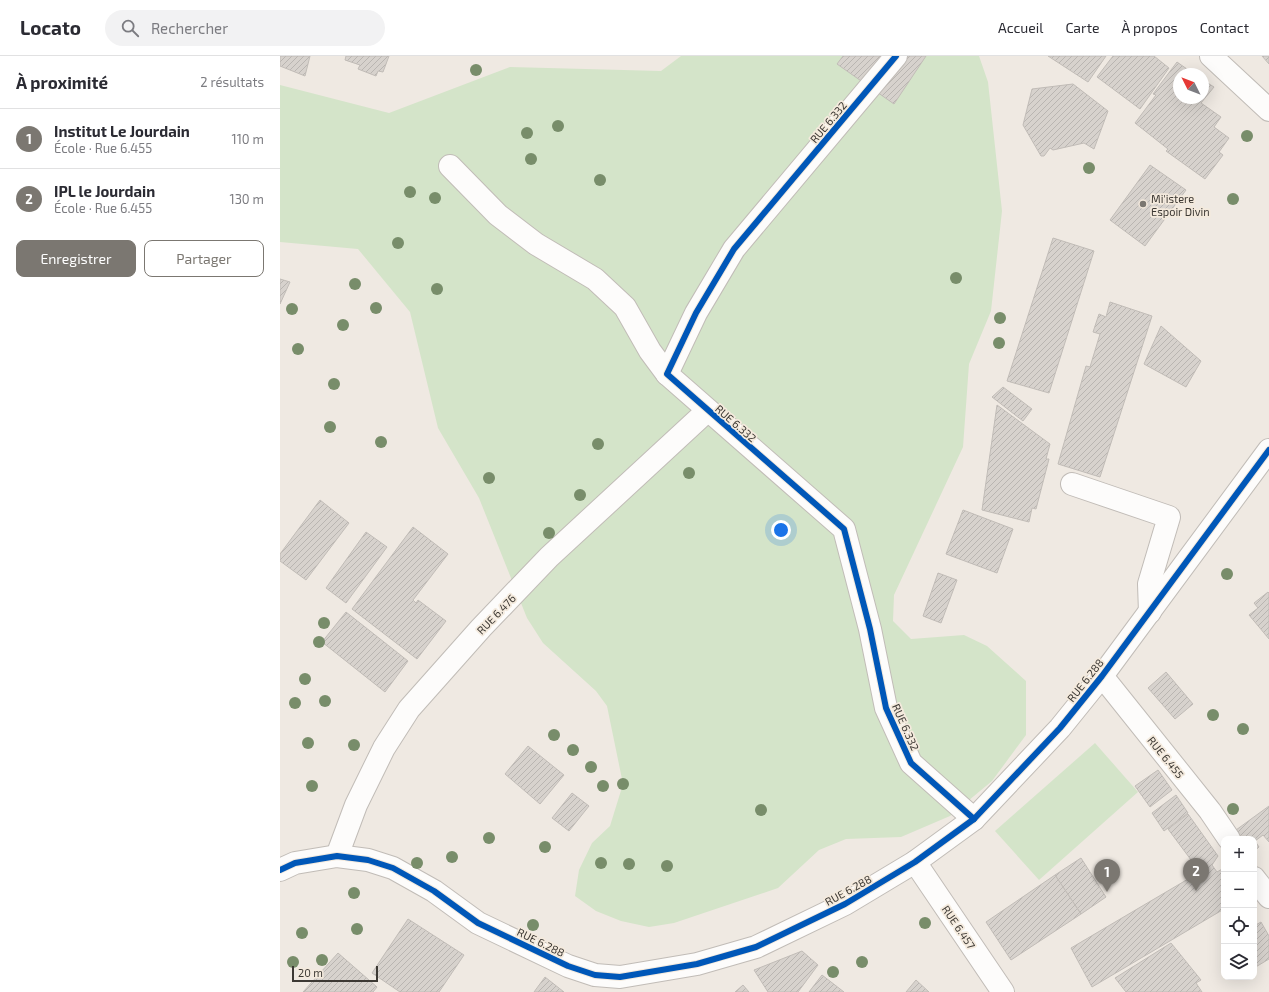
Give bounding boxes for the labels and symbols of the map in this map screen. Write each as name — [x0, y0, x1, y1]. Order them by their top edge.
north arrow — [1173, 68, 1209, 104]
street label: RUE 6.332 — [807, 99, 849, 145]
place label: Mi'istere Espoir Divin — [1151, 192, 1210, 218]
marker: Mi'istere Espoir Divin — [1138, 199, 1148, 209]
street label: RUE 6.332 — [713, 402, 759, 444]
your location — [771, 520, 791, 540]
street label: RUE 6.476 — [474, 591, 518, 637]
street label: RUE 6.288 — [1064, 656, 1106, 704]
street label: RUE 6.332 — [890, 702, 922, 752]
street label: RUE 6.455 — [1145, 733, 1187, 781]
pin: 2 — [1183, 858, 1209, 891]
pin: 1 — [1094, 859, 1120, 892]
street label: RUE 6.288 — [823, 872, 873, 908]
street label: RUE 6.457 — [940, 903, 978, 952]
street label: RUE 6.288 — [515, 925, 567, 959]
scale bar — [292, 964, 378, 983]

